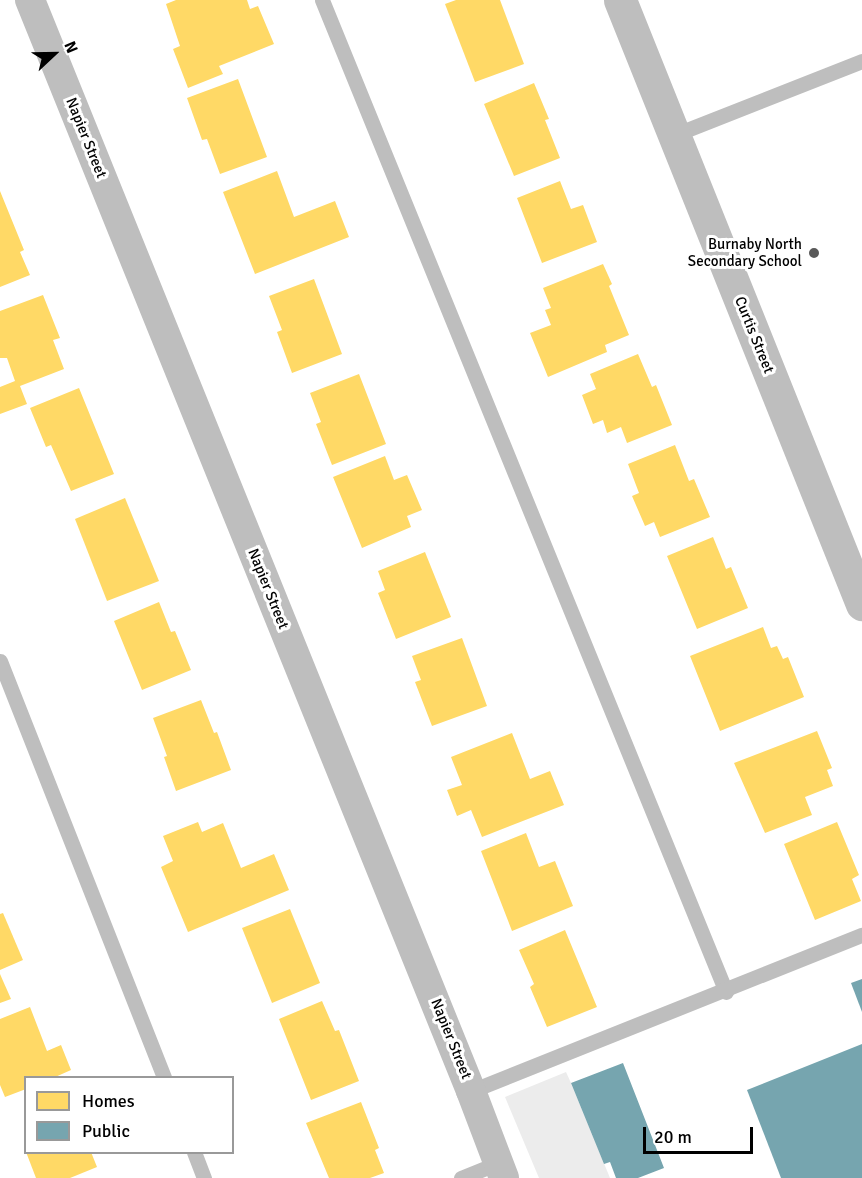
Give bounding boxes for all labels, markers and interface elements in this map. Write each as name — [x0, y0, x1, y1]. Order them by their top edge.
north arrow — [24, 24, 84, 84]
text: N — [59, 38, 82, 56]
street label: Napier Street — [62, 95, 110, 181]
place label: Burnaby North Secondary School — [688, 235, 802, 270]
marker: Burnaby North Secondary School — [807, 246, 821, 260]
street label: Curtis Street — [730, 294, 778, 376]
street label: Napier Street — [244, 546, 292, 632]
street label: Napier Street — [427, 996, 475, 1082]
legend — [24, 1076, 234, 1154]
text: Homes — [82, 1090, 135, 1112]
scale bar — [646, 1115, 756, 1153]
text: Public — [82, 1120, 130, 1142]
text: 20 m — [654, 1126, 692, 1148]

